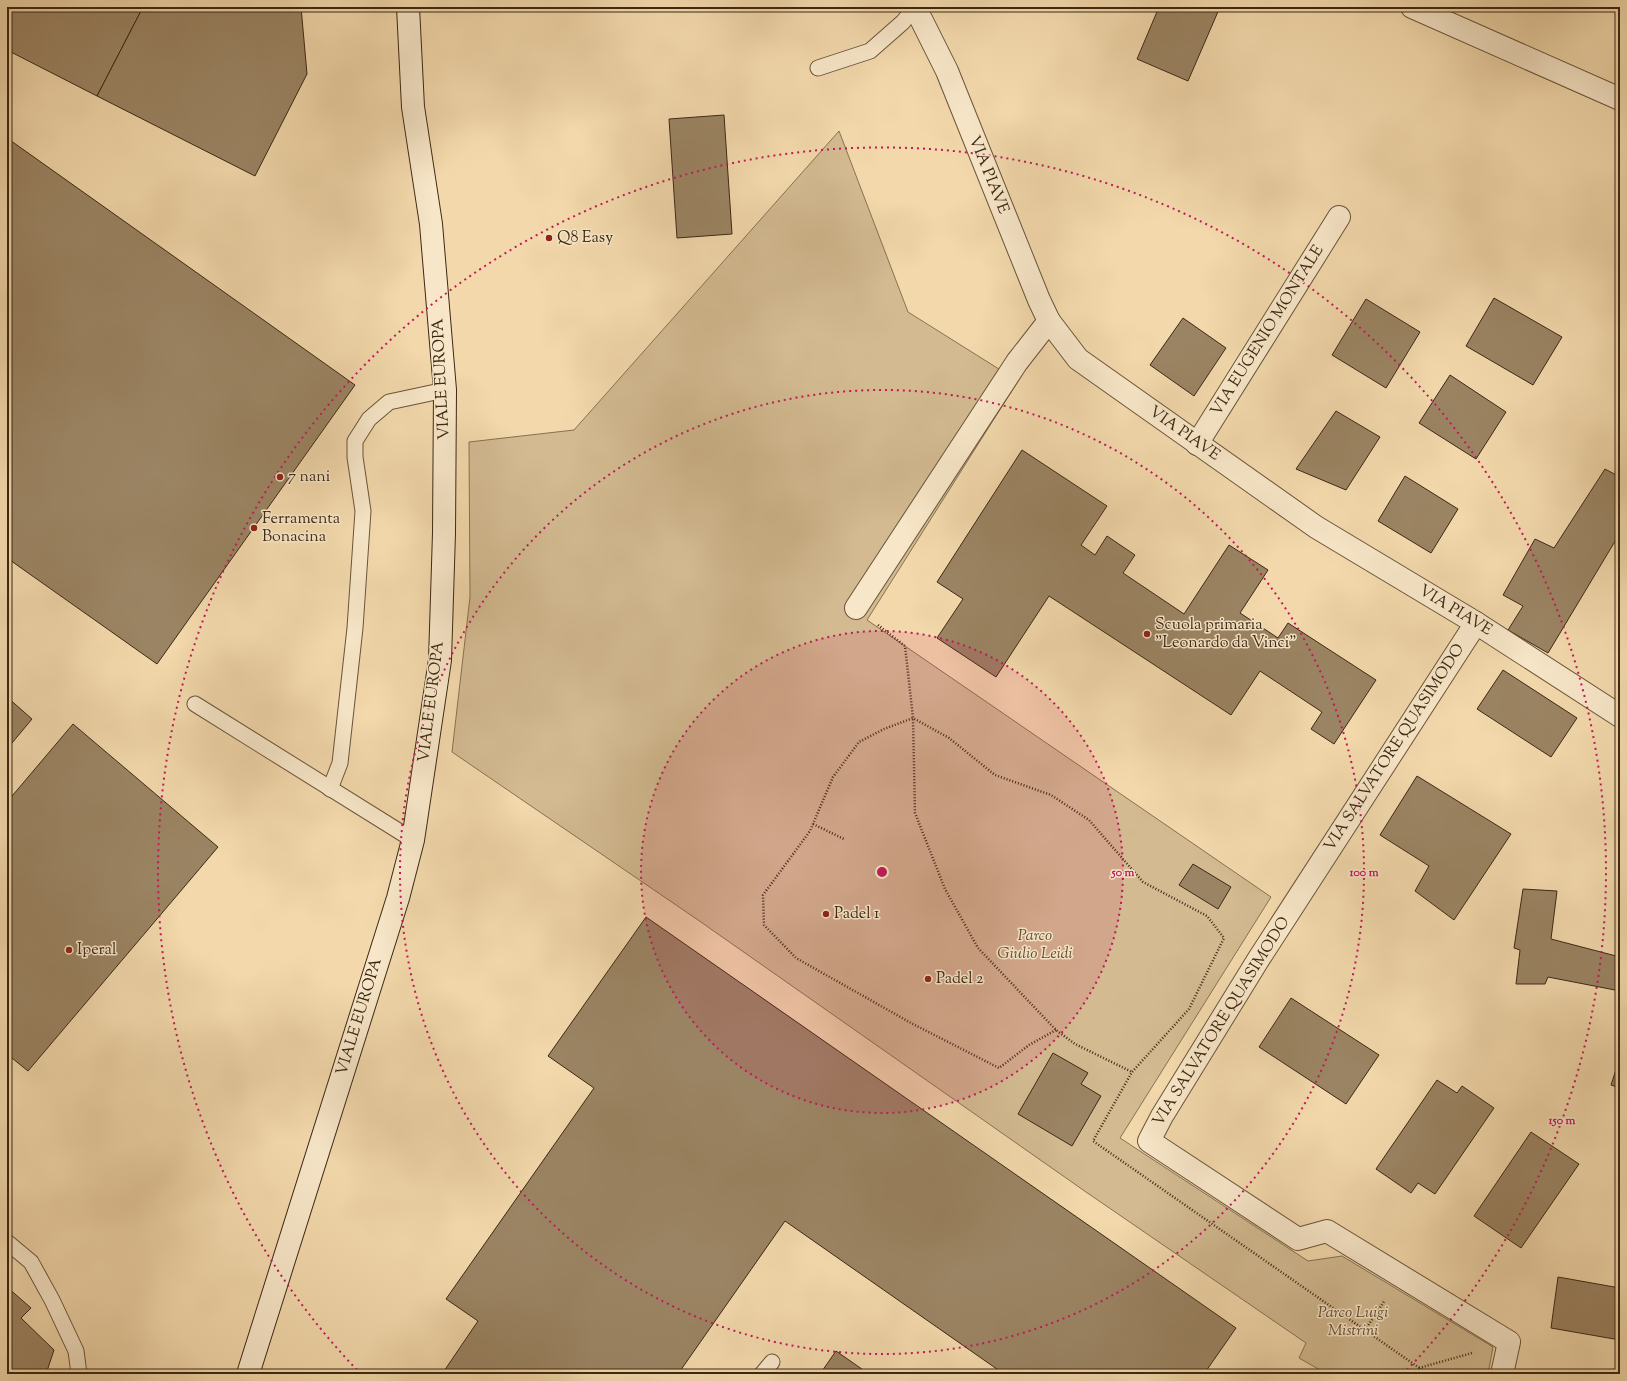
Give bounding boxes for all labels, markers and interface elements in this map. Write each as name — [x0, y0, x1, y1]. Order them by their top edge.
street label: VIA PIAVE — [962, 133, 1014, 218]
place label: Q8 Easy — [557, 227, 613, 250]
marker: Q8 Easy — [544, 233, 554, 243]
street label: VIA EUGENIO MONTALE — [1206, 241, 1330, 421]
street label: VIALE EUROPA — [427, 318, 457, 440]
street label: VIA PIAVE — [1144, 401, 1225, 467]
place label: 7 nani — [288, 466, 331, 489]
marker: 7 nani — [275, 472, 285, 482]
place label: Ferramenta Bonacina — [262, 508, 341, 549]
marker: Ferramenta Bonacina — [249, 523, 259, 533]
street label: VIA PIAVE — [1414, 580, 1496, 642]
place label: Scuola primaria "Leonardo da Vinci" — [1155, 614, 1297, 655]
marker: Scuola primaria "Leonardo da Vinci" — [1142, 629, 1152, 639]
street label: VIALE EUROPA — [413, 640, 451, 764]
street label: VIA SALVATORE QUASIMODO — [1319, 640, 1471, 856]
text: 50 m — [1111, 864, 1135, 882]
text: 100 m — [1348, 864, 1379, 882]
centre of rings — [875, 865, 889, 879]
place label: Padel 1 — [834, 903, 880, 926]
marker: Padel 1 — [821, 909, 831, 919]
street label: VIA SALVATORE QUASIMODO — [1148, 913, 1296, 1131]
park label: Parco Giulio Leidi — [997, 925, 1073, 966]
place label: Iperal — [77, 939, 117, 962]
marker: Iperal — [64, 945, 74, 955]
street label: VIALE EUROPA — [331, 955, 389, 1079]
place label: Padel 2 — [936, 968, 984, 991]
marker: Padel 2 — [923, 974, 933, 984]
text: 150 m — [1547, 1112, 1576, 1130]
park label: Parco Luigi Mistrini — [1318, 1302, 1388, 1343]

